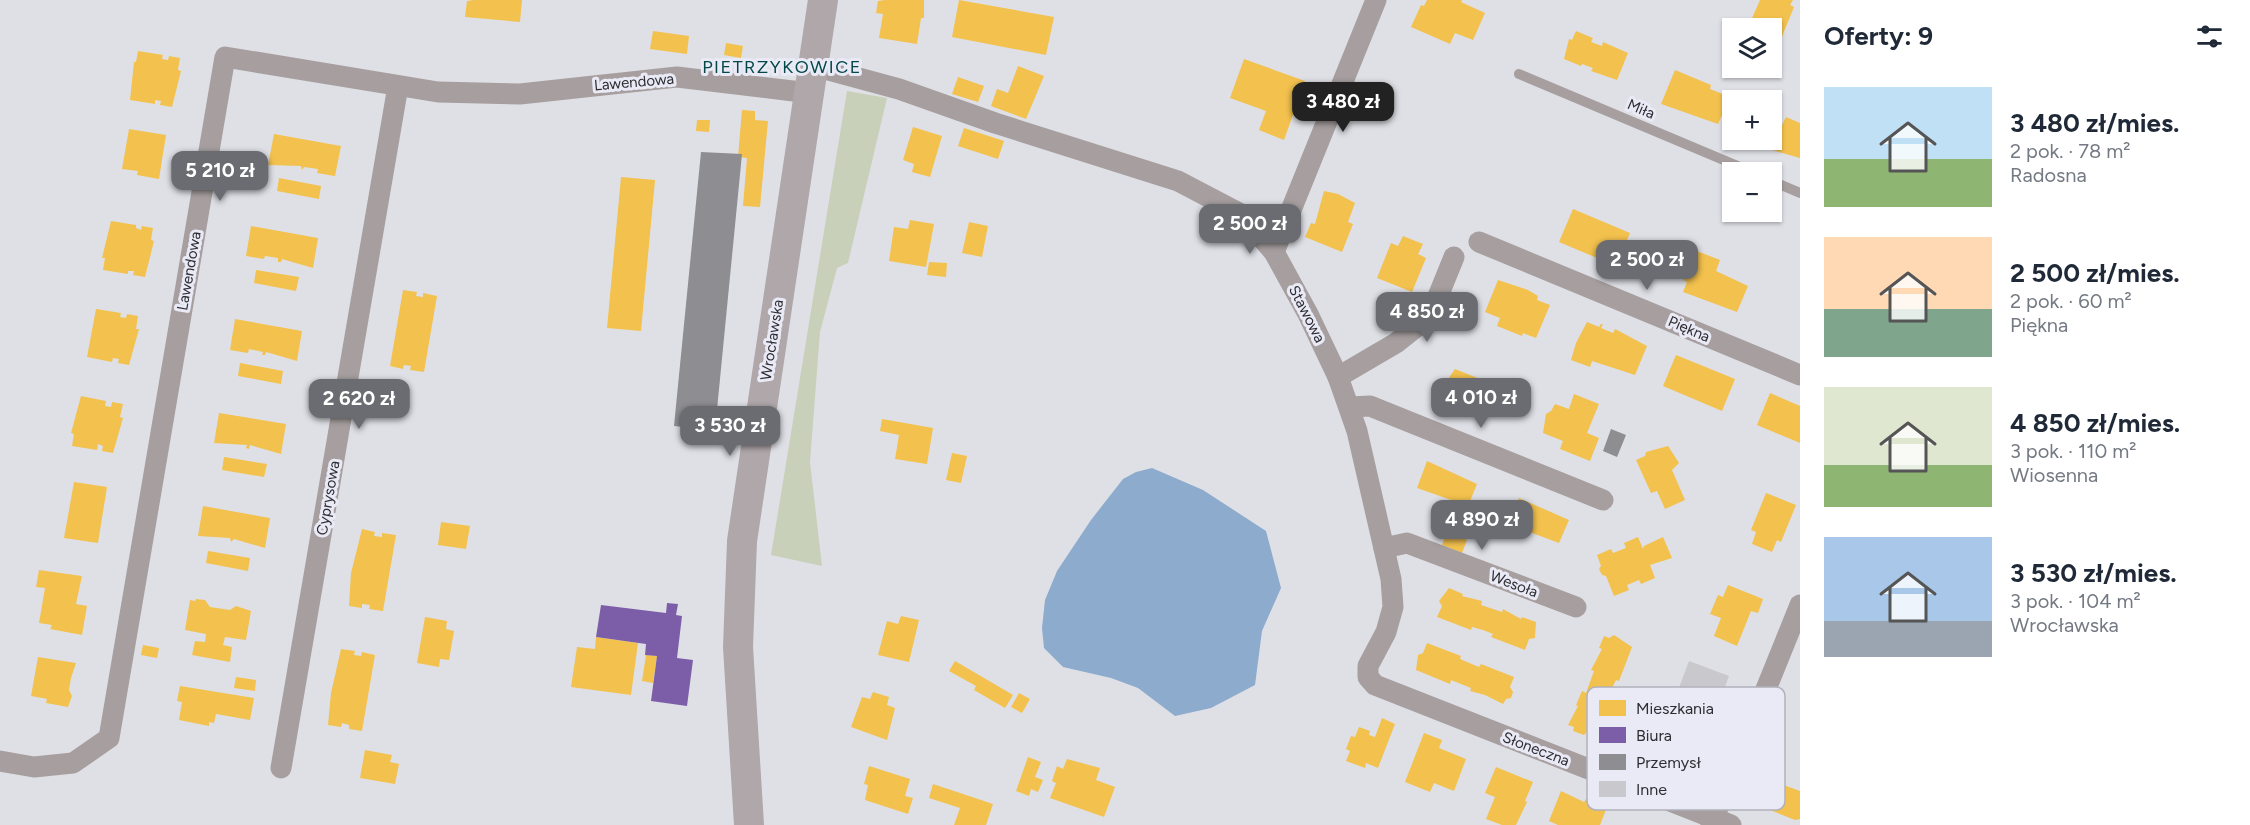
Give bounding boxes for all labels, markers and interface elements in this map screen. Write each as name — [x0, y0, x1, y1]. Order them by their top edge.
map controls — [1722, 18, 1782, 222]
button: layers — [1722, 18, 1782, 78]
text: Oferty: 9 — [1824, 20, 1933, 52]
icon: filters — [2193, 20, 2226, 53]
district label: PIETRZYKOWICE — [702, 56, 862, 78]
street label: Lawendowa — [593, 70, 675, 94]
pin: 3 480 zł — [1281, 82, 1405, 133]
text: 3 480 zł — [1306, 89, 1380, 113]
button: + — [1722, 90, 1782, 150]
street label: Miła — [1625, 95, 1657, 123]
text: 3 480 zł/mies. — [2010, 107, 2180, 139]
icon: home — [1872, 111, 1944, 183]
text: 2 pok. · 78 m² — [2010, 139, 2131, 163]
pin: 5 210 zł — [158, 151, 282, 202]
text: 5 210 zł — [185, 158, 255, 182]
button: − — [1722, 162, 1782, 222]
text: Radosna — [2010, 163, 2087, 187]
pin: 2 500 zł — [1188, 204, 1312, 255]
text: 2 500 zł — [1213, 211, 1287, 235]
street label: Lawendowa — [173, 230, 205, 312]
pin: 2 500 zł — [1585, 240, 1709, 291]
text: 2 500 zł — [1610, 247, 1684, 271]
text: 2 500 zł/mies. — [2010, 257, 2180, 289]
icon: home — [1872, 261, 1944, 333]
street label: Stawowa — [1285, 282, 1329, 346]
text: 2 pok. · 60 m² — [2010, 289, 2132, 313]
pin: 4 850 zł — [1365, 292, 1489, 343]
street label: Wrocławska — [757, 298, 787, 382]
text: 4 850 zł — [1390, 299, 1464, 323]
street label: Piękna — [1665, 312, 1713, 346]
text: Piękna — [2010, 313, 2068, 337]
pin: 4 010 zł — [1419, 378, 1543, 429]
pin: 2 620 zł — [297, 379, 421, 430]
text: 4 010 zł — [1445, 385, 1517, 409]
text: 2 620 zł — [323, 386, 395, 410]
pin: 3 530 zł — [668, 406, 792, 457]
text: 4 850 zł/mies. — [2010, 407, 2180, 439]
icon: home — [1872, 411, 1944, 483]
text: 3 530 zł — [694, 413, 766, 437]
text: 3 pok. · 110 m² — [2010, 439, 2137, 463]
street label: Cyprysowa — [313, 459, 343, 537]
text: Wiosenna — [2010, 463, 2098, 487]
pin: 4 890 zł — [1420, 500, 1544, 551]
text: 4 890 zł — [1445, 507, 1519, 531]
text: 3 530 zł/mies. — [2010, 557, 2177, 589]
icon: home — [1872, 561, 1944, 633]
street label: Wesoła — [1488, 567, 1540, 601]
text: 3 pok. · 104 m² — [2010, 589, 2141, 613]
text: Wrocławska — [2010, 613, 2119, 637]
legend — [1587, 687, 1785, 810]
text: Mieszkania — [1636, 699, 1714, 718]
text: Biura — [1636, 726, 1672, 745]
street label: Słoneczna — [1500, 728, 1572, 770]
text: Przemysł — [1636, 753, 1702, 772]
text: Inne — [1636, 780, 1667, 799]

